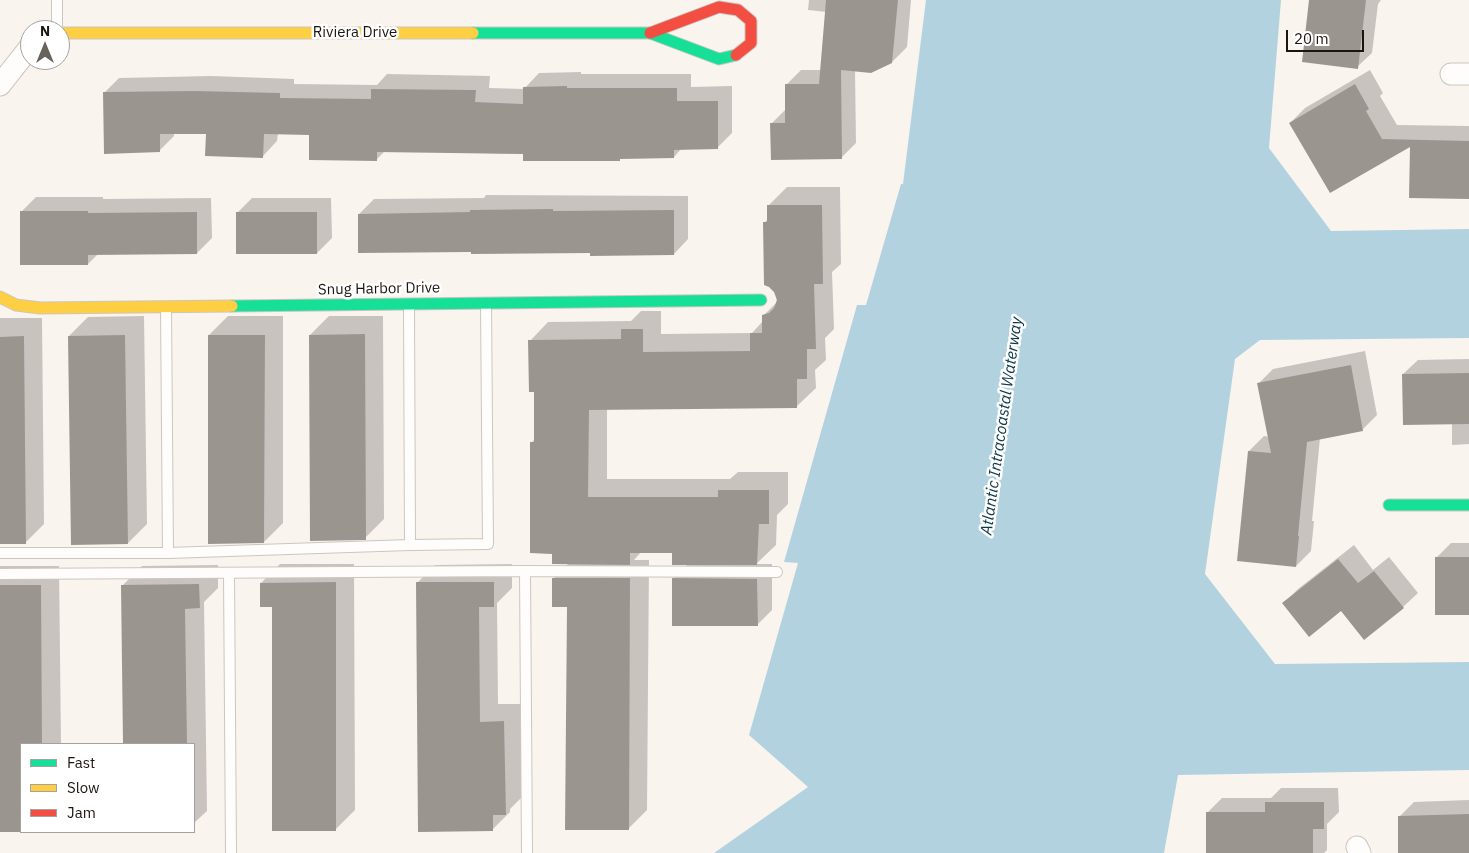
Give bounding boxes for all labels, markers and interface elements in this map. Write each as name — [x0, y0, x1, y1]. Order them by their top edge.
north arrow — [20, 20, 70, 70]
scale bar — [1289, 20, 1366, 52]
text: N — [40, 22, 50, 40]
street label: Riviera Drive — [313, 24, 397, 42]
text: 20 m — [1294, 29, 1329, 48]
street label: Snug Harbor Drive — [318, 279, 440, 299]
water label: Atlantic Intracoastal Waterway — [977, 316, 1027, 536]
legend — [20, 743, 195, 833]
text: Fast — [67, 753, 95, 772]
text: Slow — [67, 778, 100, 797]
text: Jam — [67, 803, 96, 822]

